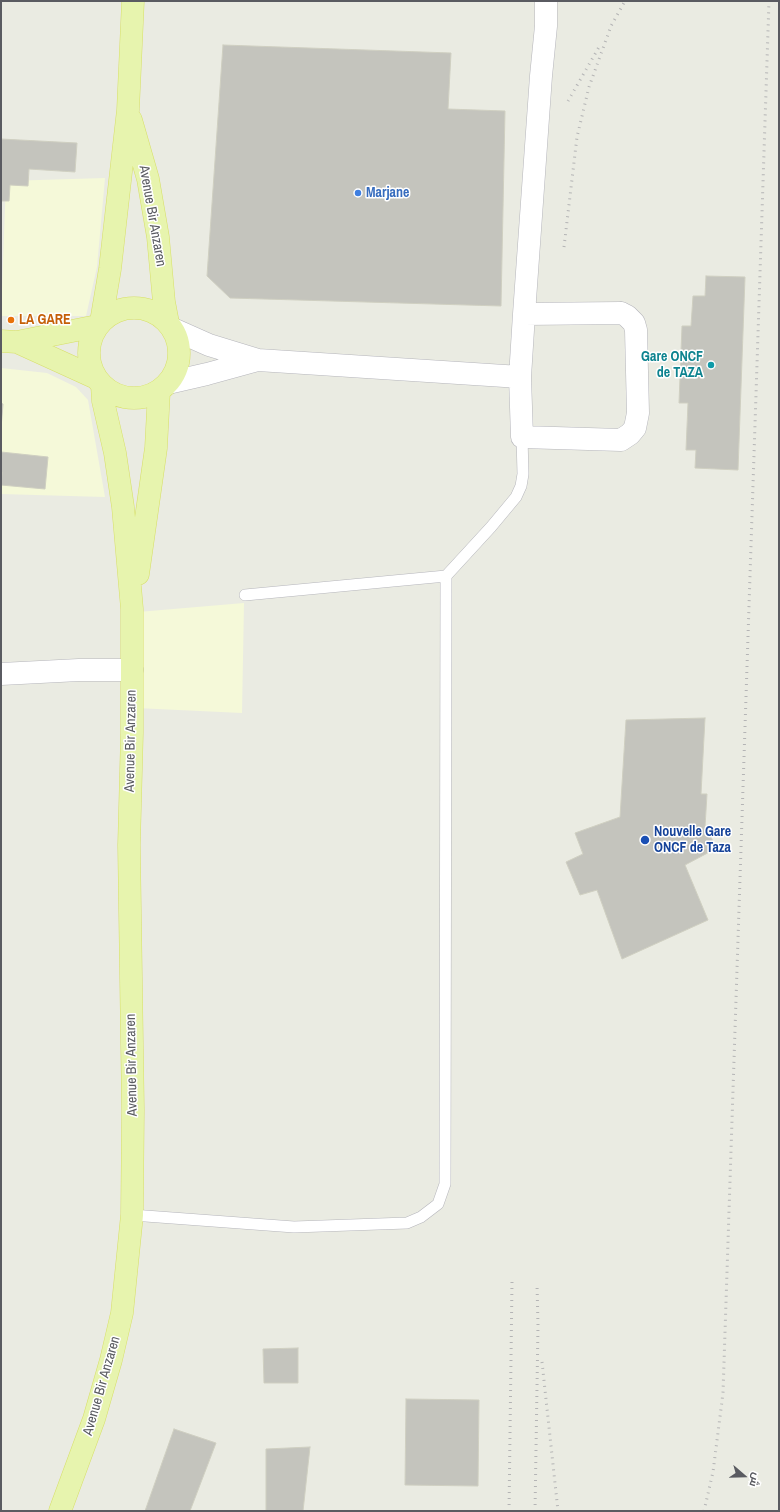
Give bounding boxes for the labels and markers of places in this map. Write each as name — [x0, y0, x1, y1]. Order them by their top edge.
place label: Marjane — [366, 185, 409, 201]
marker: Marjane — [353, 188, 363, 198]
place label: LA GARE — [19, 312, 71, 328]
marker: LA GARE — [6, 315, 16, 325]
place label: Gare ONCF de TAZA — [641, 349, 703, 382]
marker: Gare ONCF de TAZA — [706, 360, 716, 370]
place label: Nouvelle Gare ONCF de Taza — [654, 824, 731, 856]
marker: Nouvelle Gare ONCF de Taza — [639, 834, 651, 846]

